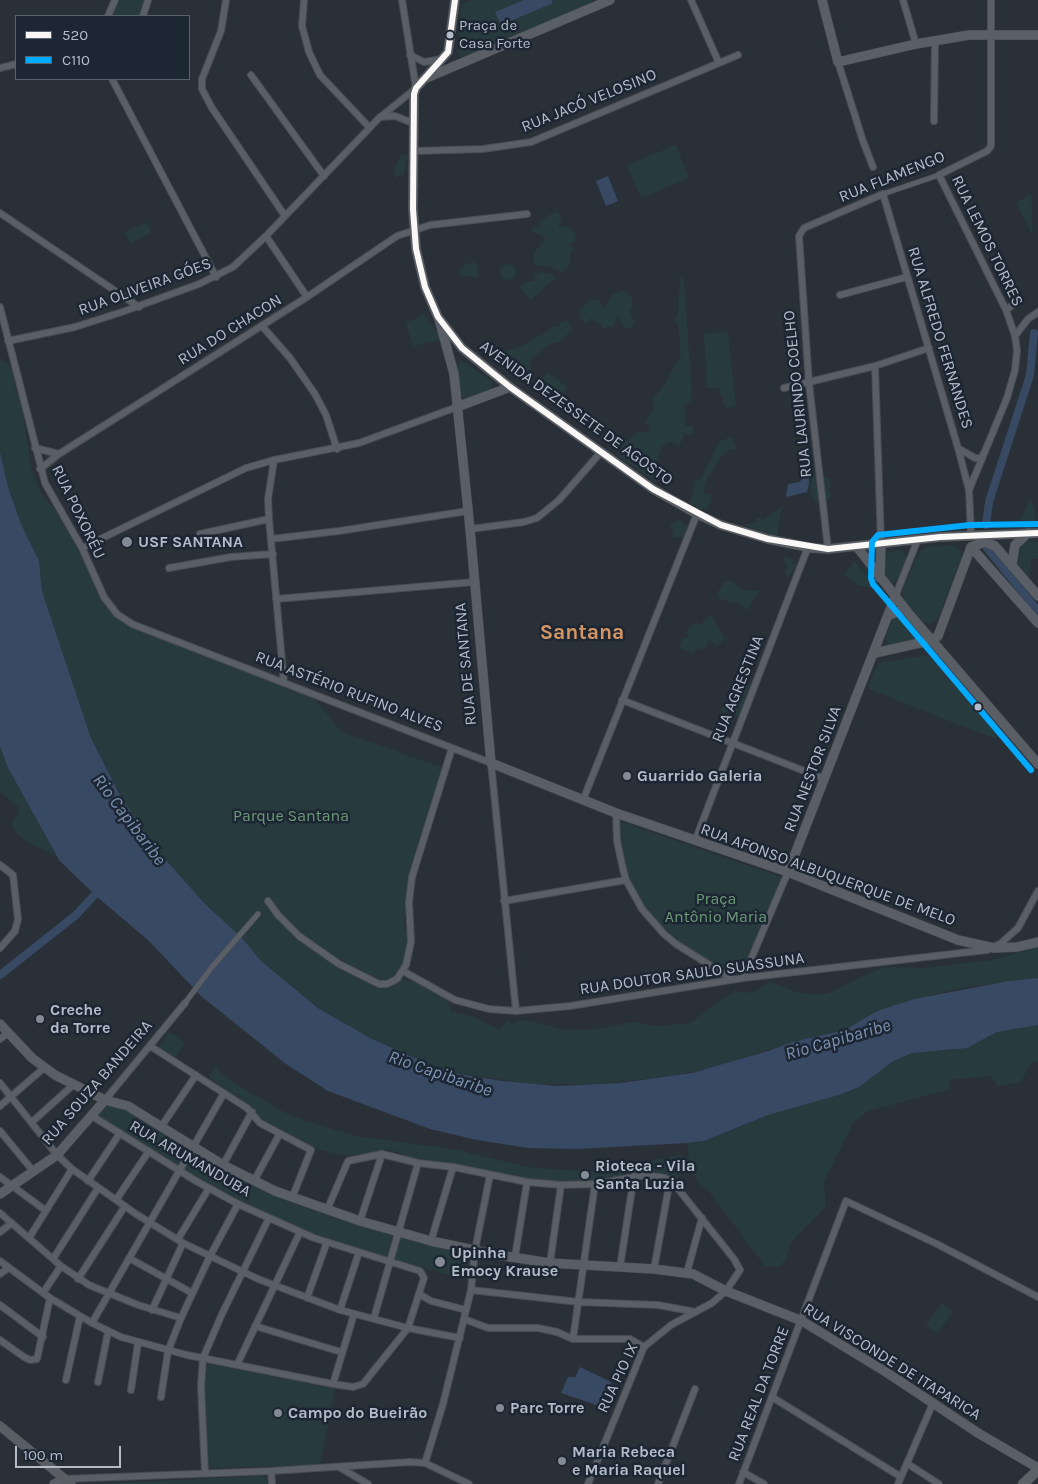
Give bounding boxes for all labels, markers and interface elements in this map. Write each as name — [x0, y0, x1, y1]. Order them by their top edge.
legend — [15, 15, 190, 80]
place label: Praça de Casa Forte — [459, 17, 531, 52]
text: 520 — [62, 26, 88, 44]
marker: Praça de Casa Forte — [445, 30, 455, 40]
text: C110 — [62, 51, 90, 69]
street label: RUA JACÓ VELOSINO — [519, 65, 659, 137]
street label: RUA FLAMENGO — [836, 147, 948, 207]
street label: RUA LEMOS TORRES — [947, 172, 1027, 310]
street label: RUA ALFREDO FERNANDES — [903, 245, 977, 431]
street label: RUA OLIVEIRA GÓES — [76, 254, 214, 320]
street label: RUA DO CHACON — [175, 290, 285, 370]
street label: RUA LAURINDO COELHO — [780, 310, 816, 478]
street label: AVENIDA DEZESSETE DE AGOSTO — [476, 336, 676, 490]
street label: RUA POXORÉU — [47, 462, 109, 562]
place label: USF SANTANA — [138, 532, 243, 552]
marker: USF SANTANA — [120, 535, 134, 549]
street label: RUA DE SANTANA — [451, 602, 481, 726]
district label: Santana — [540, 620, 624, 646]
street label: RUA AGRESTINA — [708, 633, 768, 745]
street label: RUA ASTÉRIO RUFINO ALVES — [253, 647, 445, 737]
unlabelled marker — [973, 702, 983, 712]
street label: RUA NESTOR SILVA — [780, 703, 846, 835]
place label: Guarrido Galeria — [637, 766, 762, 786]
water label: Rio Capibaribe — [88, 770, 170, 870]
marker: Guarrido Galeria — [621, 770, 633, 782]
park label: Parque Santana — [233, 806, 349, 826]
street label: RUA AFONSO ALBUQUERQUE DE MELO — [698, 820, 958, 930]
park label: Praça Antônio Maria — [665, 889, 767, 927]
street label: RUA DOUTOR SAULO SUASSUNA — [578, 949, 806, 999]
place label: Creche da Torre — [50, 1000, 110, 1038]
marker: Creche da Torre — [34, 1013, 46, 1025]
water label: Rio Capibaribe — [783, 1015, 893, 1065]
street label: RUA SOUZA BANDEIRA — [38, 1017, 156, 1149]
water label: Rio Capibaribe — [385, 1046, 495, 1102]
street label: RUA ARUMANDUBA — [126, 1117, 254, 1201]
place label: Rioteca - Vila Santa Luzia — [595, 1156, 695, 1194]
marker: Rioteca - Vila Santa Luzia — [579, 1169, 591, 1181]
place label: Upinha Emocy Krause — [451, 1243, 558, 1281]
marker: Upinha Emocy Krause — [433, 1255, 447, 1269]
street label: RUA VISCONDE DE ITAPARICA — [800, 1299, 984, 1425]
street label: RUA REAL DA TORRE — [724, 1324, 794, 1464]
street label: RUA PIO IX — [593, 1340, 643, 1416]
place label: Parc Torre — [510, 1398, 585, 1418]
marker: Parc Torre — [494, 1402, 506, 1414]
place label: Campo do Bueirão — [288, 1403, 427, 1423]
marker: Campo do Bueirão — [272, 1407, 284, 1419]
scale bar — [18, 1436, 124, 1468]
place label: Maria Rebeca e Maria Raquel — [572, 1442, 686, 1480]
text: 100 m — [23, 1446, 63, 1464]
marker: Maria Rebeca e Maria Raquel — [556, 1455, 568, 1467]

